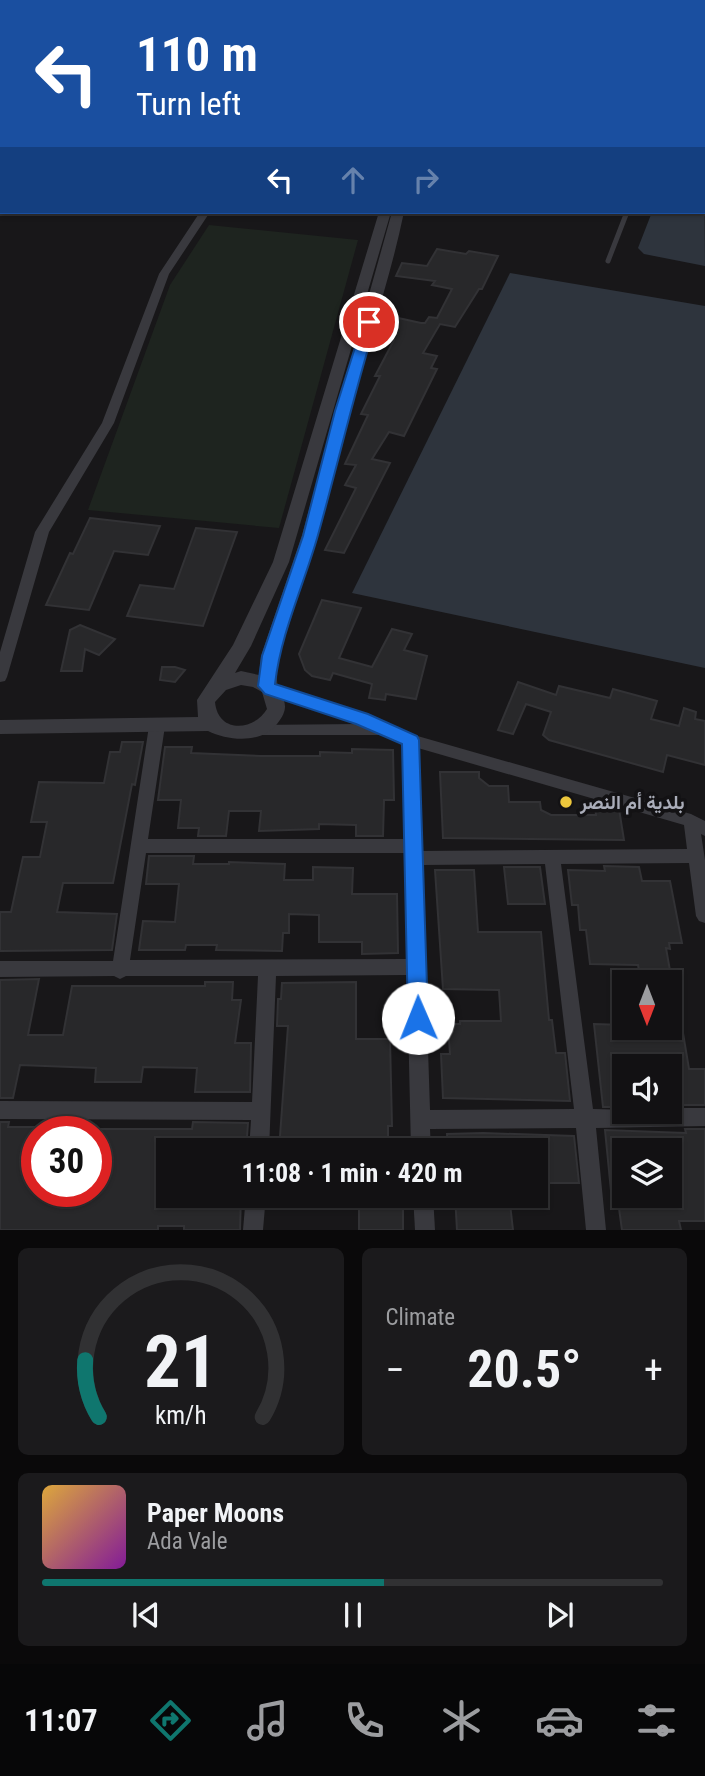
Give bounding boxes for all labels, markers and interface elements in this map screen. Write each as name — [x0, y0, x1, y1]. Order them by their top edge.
text: 110 m — [136, 26, 258, 83]
icon: left — [21, 28, 112, 119]
text: Turn left — [136, 85, 241, 123]
icon: left — [261, 161, 299, 199]
icon: ahead — [334, 161, 372, 199]
icon: right — [407, 161, 445, 199]
pin — [339, 292, 399, 352]
icon: arrive — [350, 303, 388, 341]
place label: بلدية أم النصر — [579, 791, 685, 815]
marker: بلدية أم النصر — [558, 794, 574, 810]
north arrow — [612, 970, 682, 1040]
map controls — [612, 970, 682, 1208]
position arrow — [381, 981, 455, 1055]
button: sound — [612, 1054, 682, 1124]
speed limit sign: 30 — [21, 1116, 112, 1207]
button: layers — [612, 1138, 682, 1208]
text: 11:08 · 1 min · 420 m — [242, 1158, 462, 1188]
text: Climate — [386, 1304, 455, 1331]
text: 21 — [144, 1320, 218, 1406]
text: 20.5° — [467, 1339, 581, 1400]
text: − — [386, 1348, 405, 1392]
text: + — [644, 1348, 663, 1392]
text: km/h — [155, 1401, 206, 1430]
text: Paper Moons — [147, 1498, 284, 1528]
text: Ada Vale — [147, 1528, 227, 1555]
icon: previous — [127, 1596, 165, 1634]
icon: pause — [334, 1596, 372, 1634]
icon: next — [541, 1596, 579, 1634]
icon: directions — [146, 1696, 195, 1745]
icon: music — [243, 1696, 292, 1745]
icon: phone — [340, 1696, 389, 1745]
icon: climate — [437, 1696, 486, 1745]
icon: car — [535, 1696, 584, 1745]
icon: filters — [632, 1696, 681, 1745]
text: 11:07 — [24, 1701, 98, 1739]

